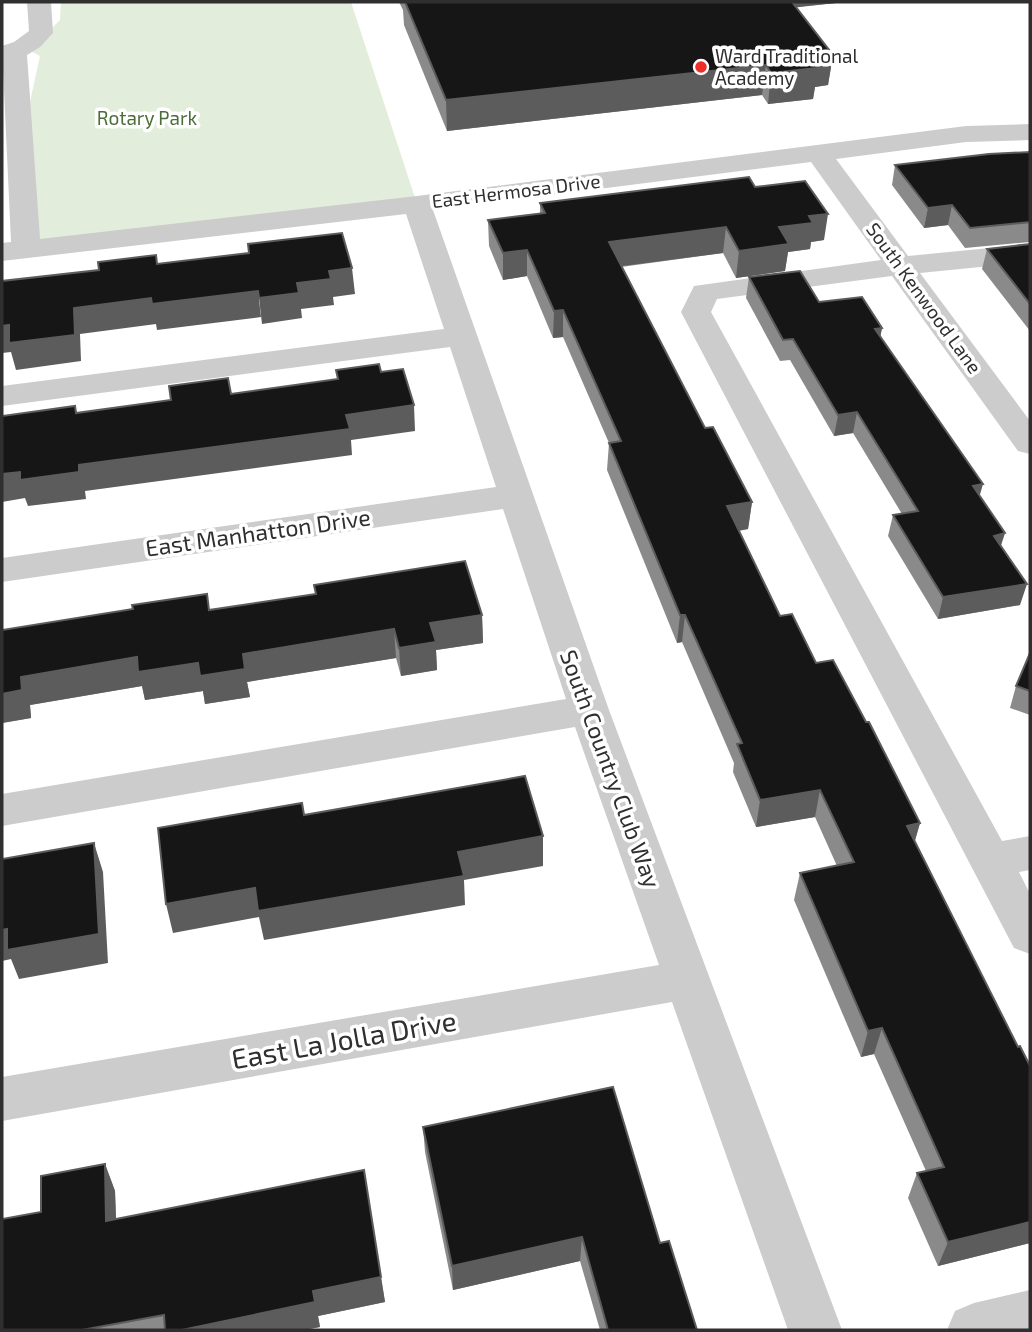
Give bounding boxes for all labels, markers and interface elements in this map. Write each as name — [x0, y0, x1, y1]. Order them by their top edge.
place label: Ward Traditional Academy — [715, 44, 858, 89]
marker: Ward Traditional Academy — [693, 59, 709, 75]
park label: Rotary Park — [97, 106, 198, 129]
street label: East Hermosa Drive — [430, 169, 601, 212]
street label: South Kenwood Lane — [862, 218, 987, 378]
street label: East Manhatton Drive — [144, 502, 372, 562]
street label: South Country Club Way — [555, 646, 667, 891]
street label: East La Jolla Drive — [229, 1002, 459, 1076]

